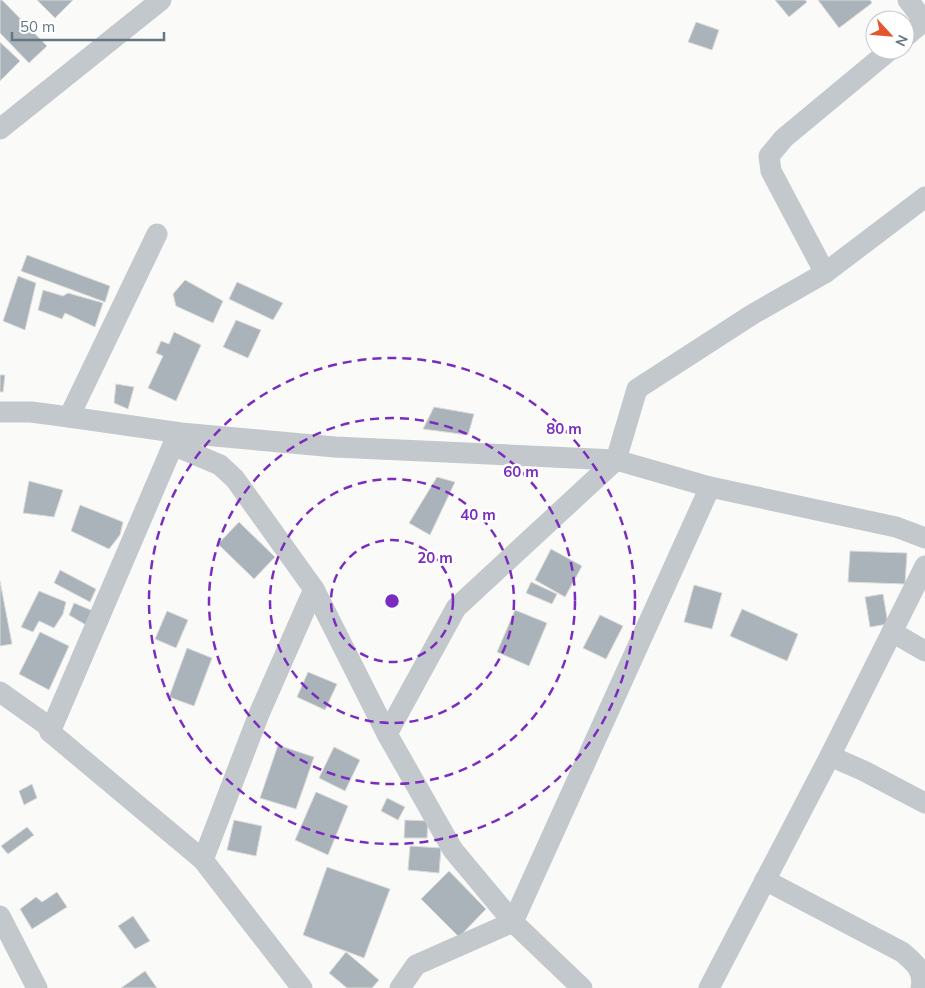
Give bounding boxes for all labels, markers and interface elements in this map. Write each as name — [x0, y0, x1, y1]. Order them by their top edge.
scale bar — [12, 10, 165, 42]
north arrow — [865, 10, 915, 60]
text: 50 m — [20, 17, 55, 36]
text: N — [891, 32, 912, 49]
text: 80 m — [546, 419, 582, 438]
text: 60 m — [503, 462, 539, 481]
text: 40 m — [460, 505, 496, 524]
text: 20 m — [417, 548, 453, 567]
centre of rings — [383, 592, 401, 610]

